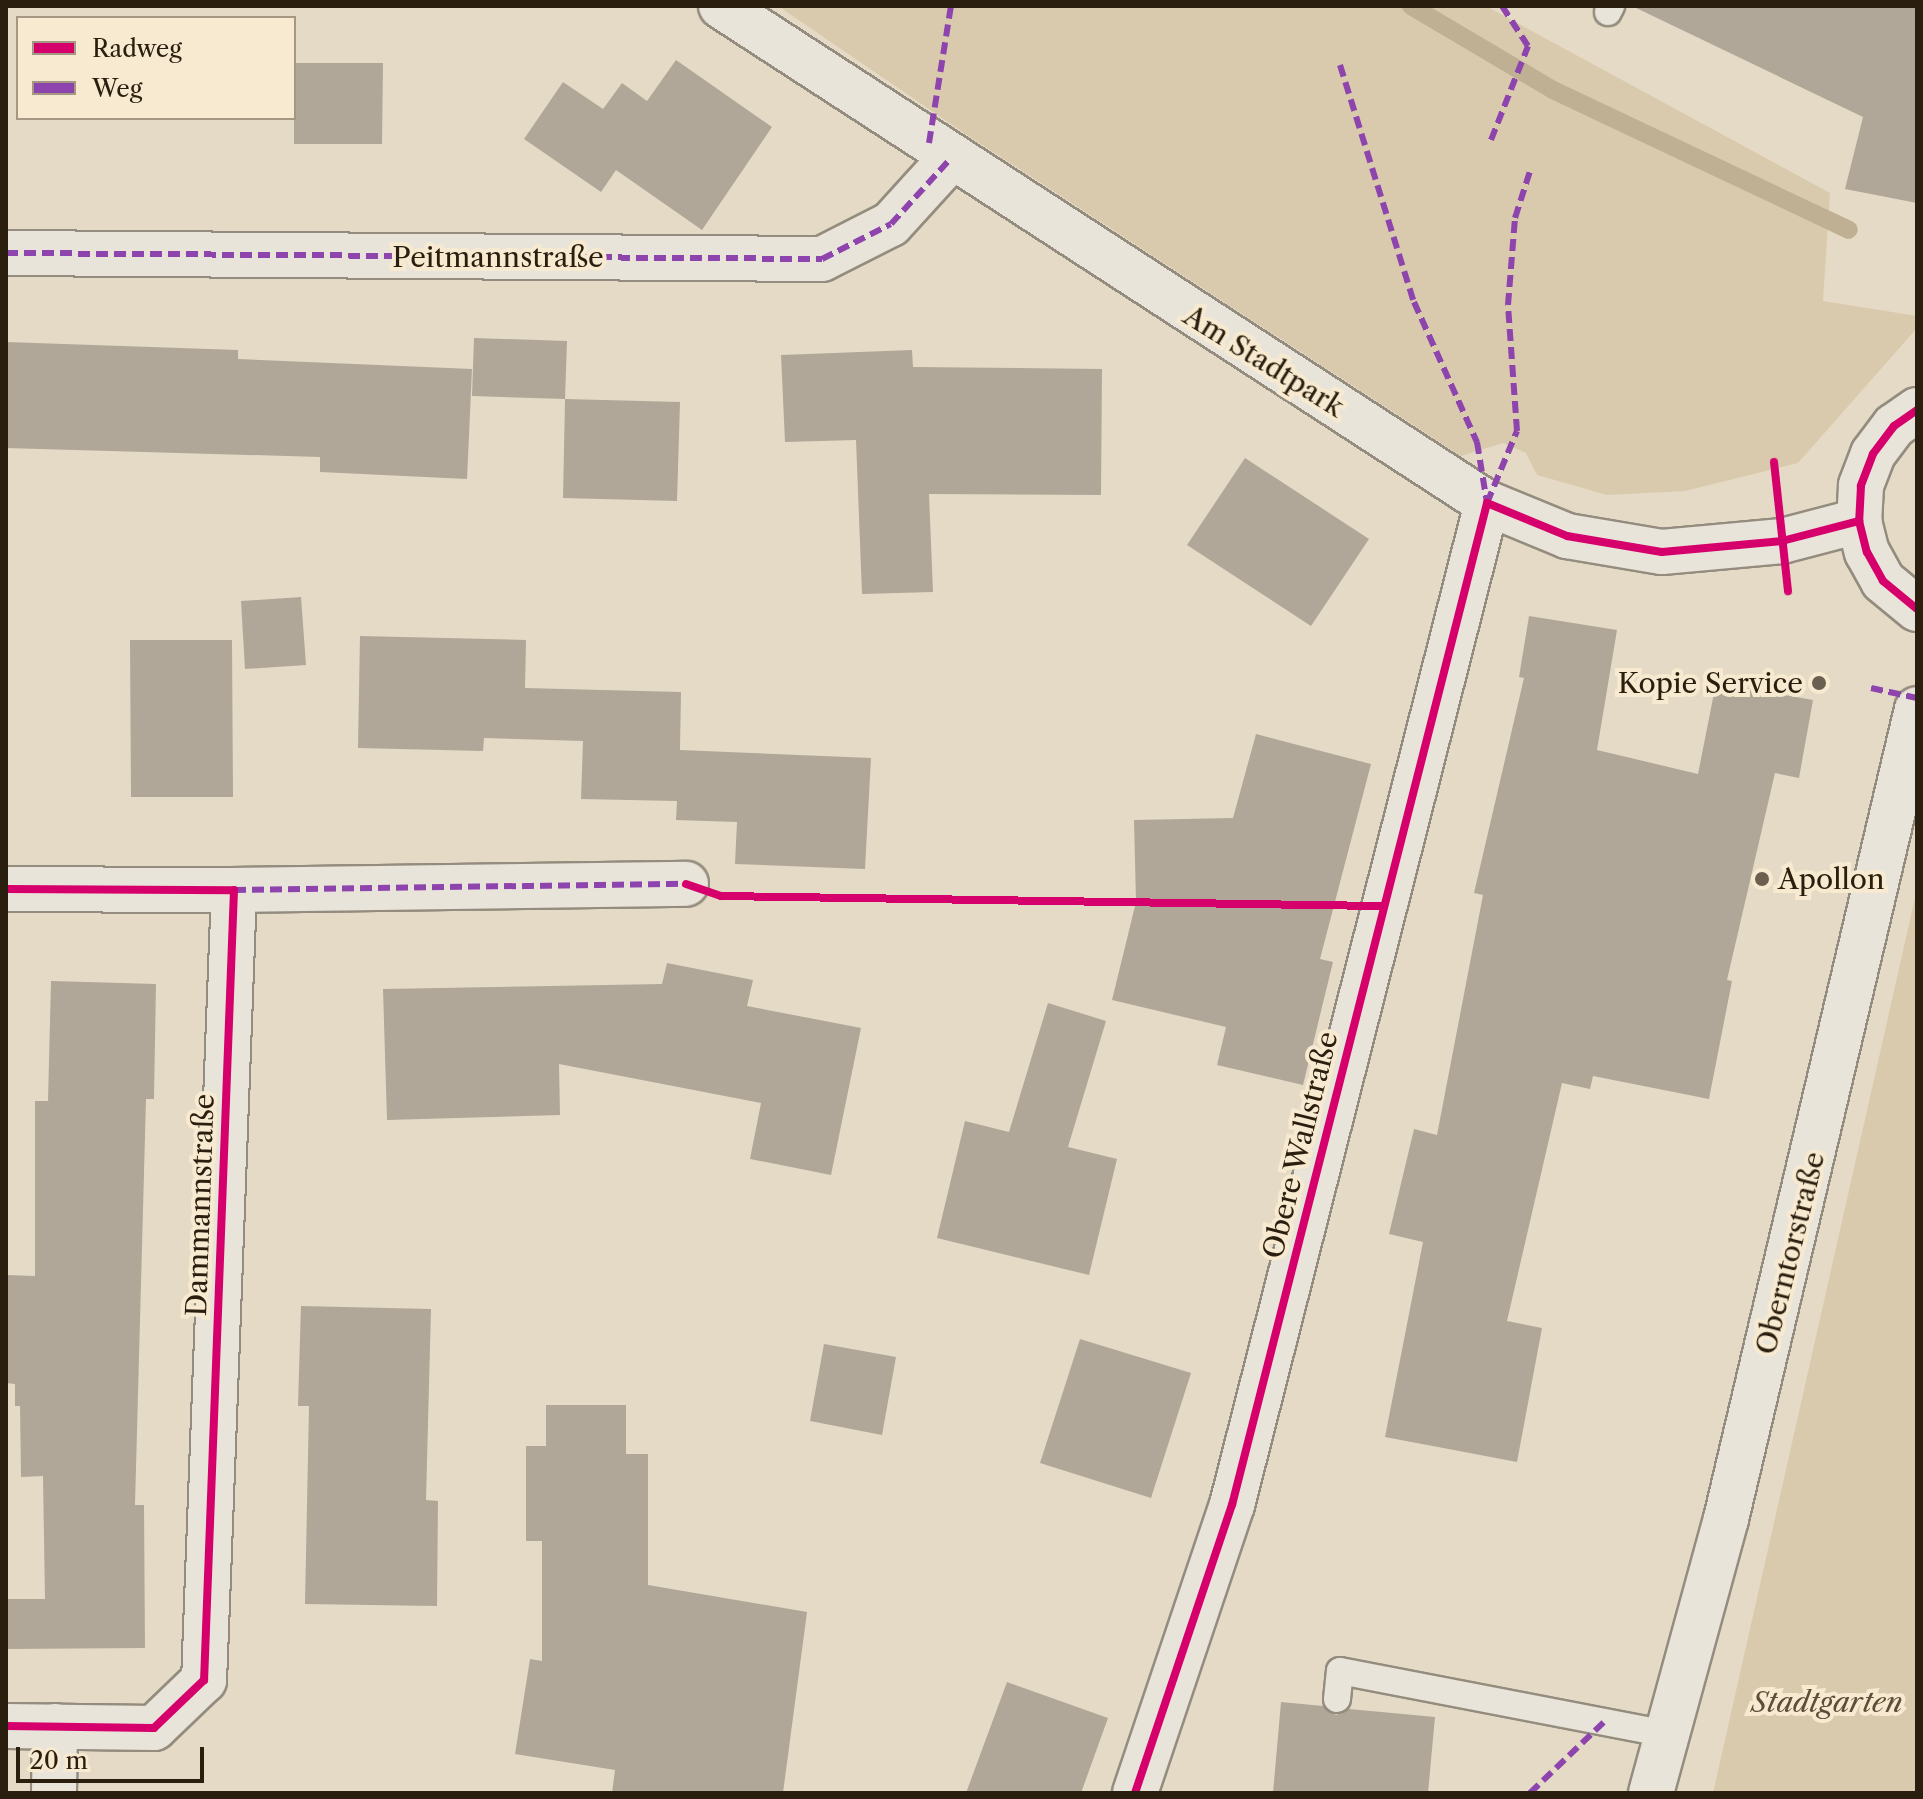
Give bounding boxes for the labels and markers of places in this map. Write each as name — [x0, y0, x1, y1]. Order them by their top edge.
place label: Kopie Service — [1618, 666, 1803, 700]
marker: Kopie Service — [1810, 674, 1828, 692]
place label: Apollon — [1778, 862, 1884, 896]
marker: Apollon — [1753, 870, 1771, 888]

